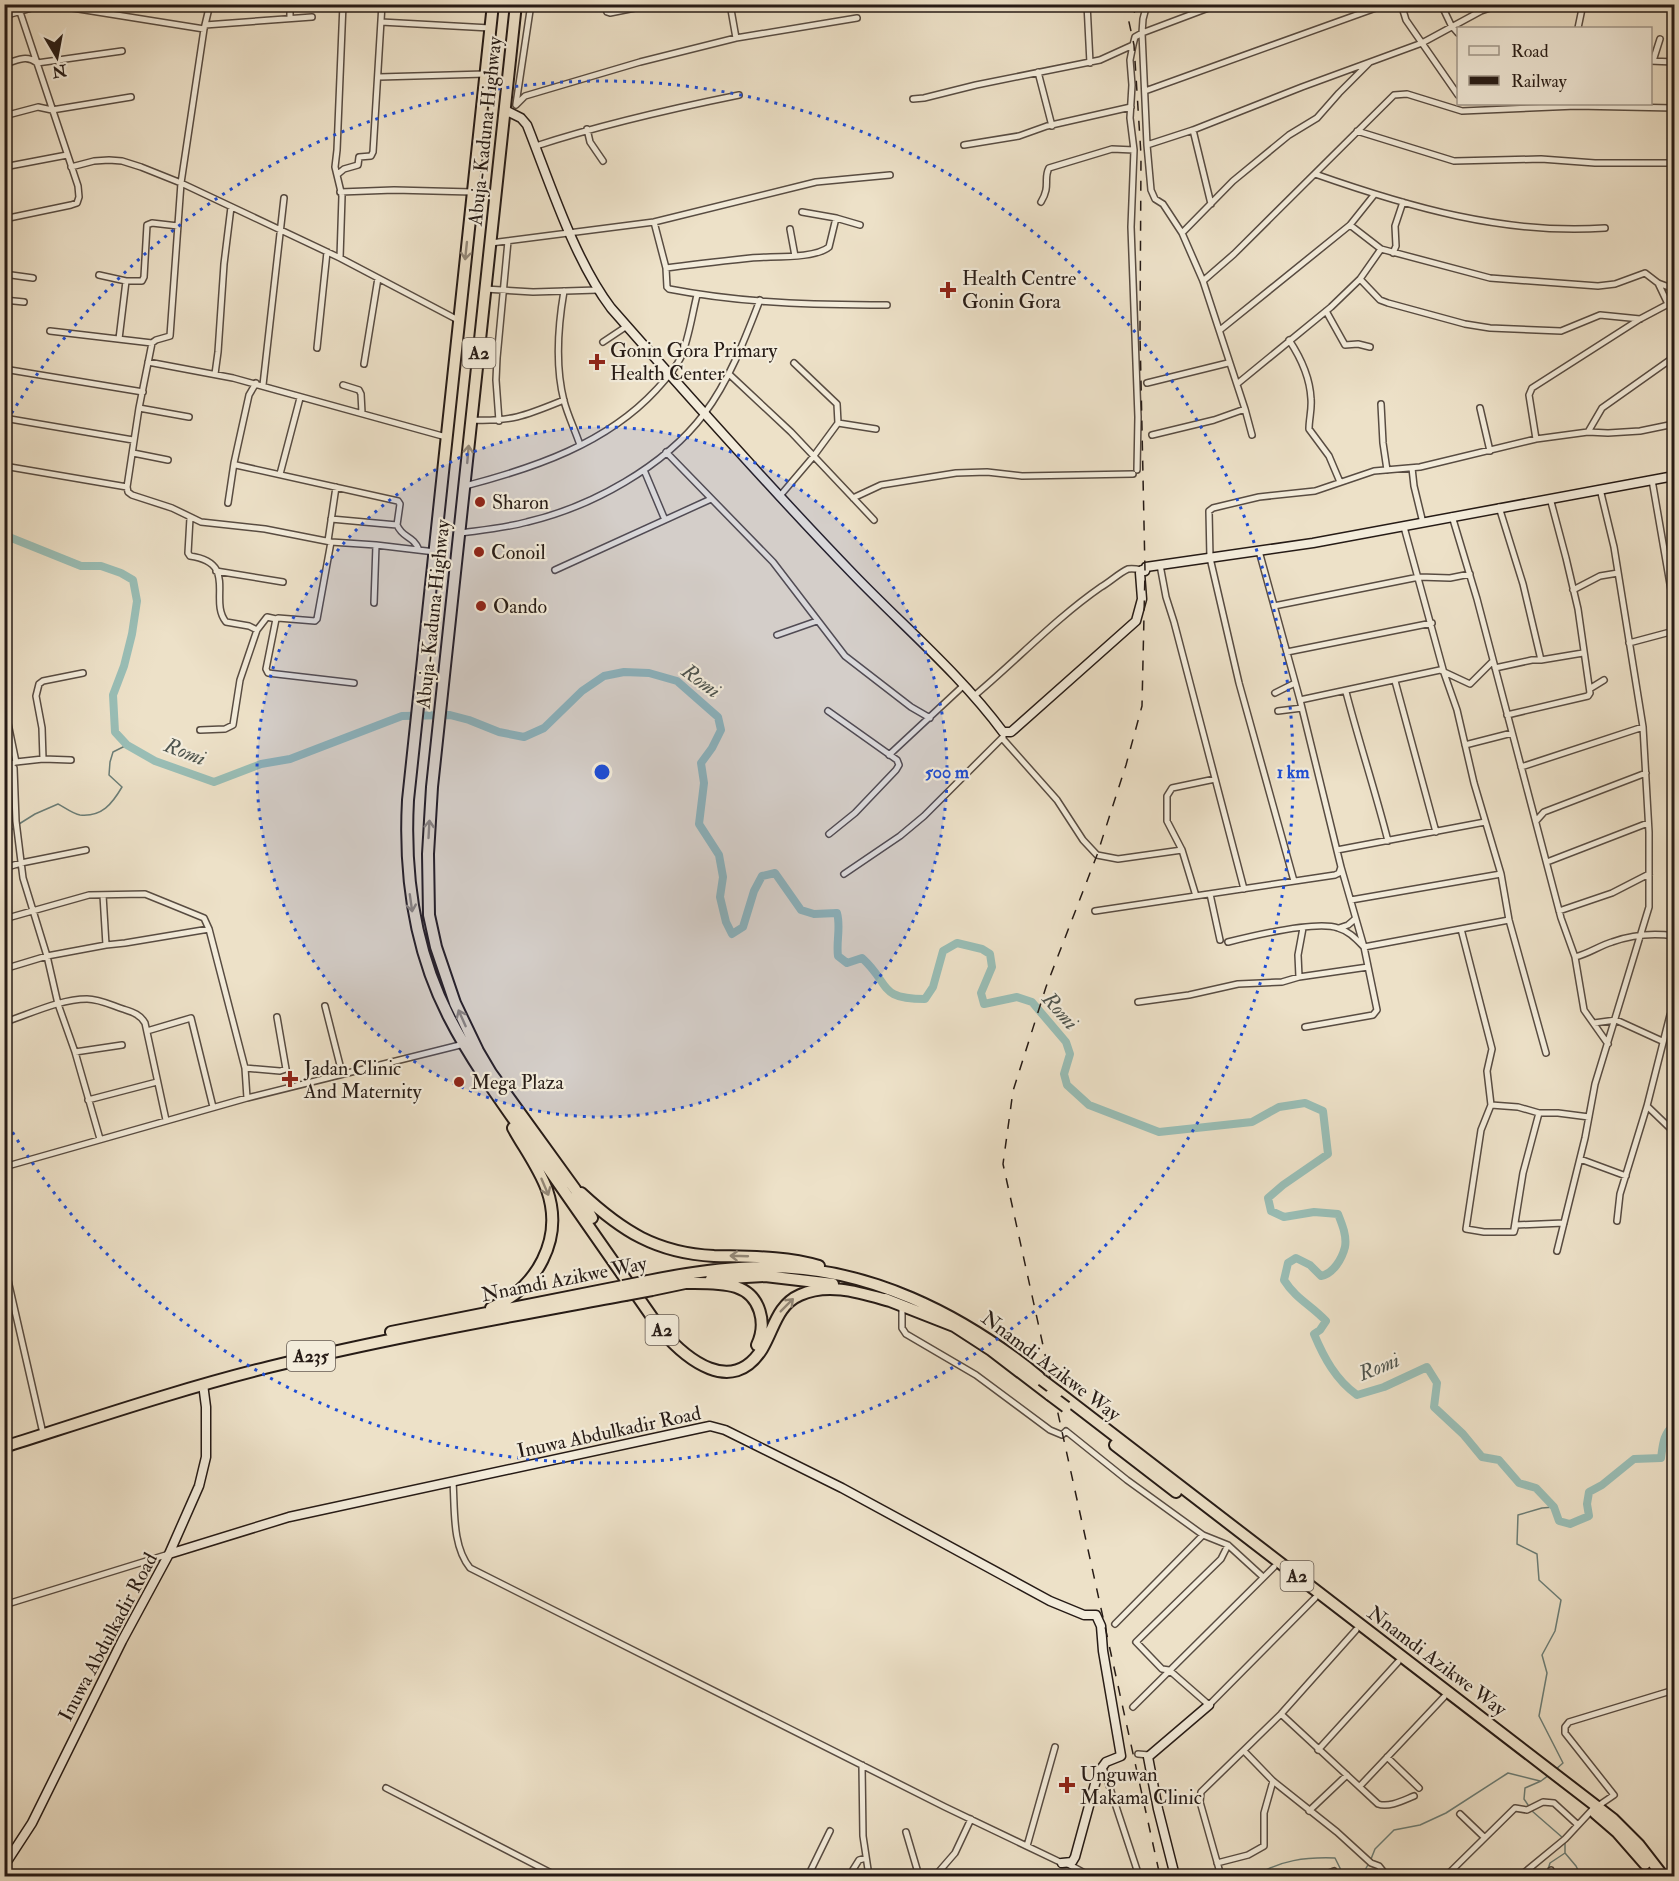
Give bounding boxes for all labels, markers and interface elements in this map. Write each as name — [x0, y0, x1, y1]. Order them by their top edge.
north arrow — [27, 27, 87, 87]
legend — [1457, 27, 1652, 105]
street label: Abuja-Kaduna Highway — [463, 34, 507, 228]
text: Road — [1511, 40, 1549, 63]
text: N — [50, 60, 69, 82]
text: Railway — [1511, 70, 1568, 93]
one-way arrow — [460, 240, 471, 260]
place label: Health Centre Gonin Gora — [962, 266, 1076, 314]
marker: Health Centre Gonin Gora — [939, 281, 957, 299]
road number: A2 — [462, 338, 496, 368]
place label: Gonin Gora Primary Health Center — [610, 338, 778, 386]
marker: Gonin Gora Primary Health Center — [588, 353, 606, 371]
one-way arrow — [463, 445, 474, 465]
place label: Sharon — [492, 490, 549, 515]
marker: Sharon — [473, 495, 487, 509]
street label: Abuja-Kaduna Highway — [411, 517, 455, 711]
place label: Conoil — [491, 540, 546, 565]
marker: Conoil — [472, 545, 486, 559]
place label: Oando — [493, 594, 547, 619]
marker: Oando — [474, 599, 488, 613]
water label: Romi — [675, 657, 726, 704]
water label: Romi — [160, 732, 210, 772]
text: 500 m — [925, 761, 970, 784]
text: 1 km — [1277, 761, 1310, 784]
centre of rings — [592, 762, 612, 782]
one-way arrow — [423, 819, 434, 839]
one-way arrow — [406, 892, 417, 912]
water label: Romi — [1035, 986, 1084, 1036]
one-way arrow — [456, 1010, 467, 1028]
place label: Jadan Clinic And Maternity — [303, 1056, 423, 1104]
marker: Jadan Clinic And Maternity — [281, 1070, 299, 1088]
place label: Mega Plaza — [471, 1070, 564, 1095]
marker: Mega Plaza — [452, 1075, 466, 1089]
one-way arrow — [540, 1177, 551, 1196]
street label: Nnamdi Azikwe Way — [479, 1250, 650, 1307]
one-way arrow — [730, 1251, 750, 1262]
one-way arrow — [779, 1298, 794, 1313]
street label: Nnamdi Azikwe Way — [976, 1305, 1127, 1427]
road number: A2 — [646, 1315, 678, 1345]
road number: A235 — [287, 1341, 335, 1371]
water label: Romi — [1354, 1347, 1404, 1388]
street label: Inuwa Abdulkadir Road — [515, 1400, 703, 1464]
street label: Inuwa Abdulkadir Road — [53, 1548, 163, 1726]
road number: A2 — [1280, 1561, 1314, 1591]
street label: Nnamdi Azikwe Way — [1362, 1600, 1513, 1722]
place label: Unguwan Makama Clinic — [1080, 1762, 1202, 1810]
marker: Unguwan Makama Clinic — [1058, 1776, 1076, 1794]

